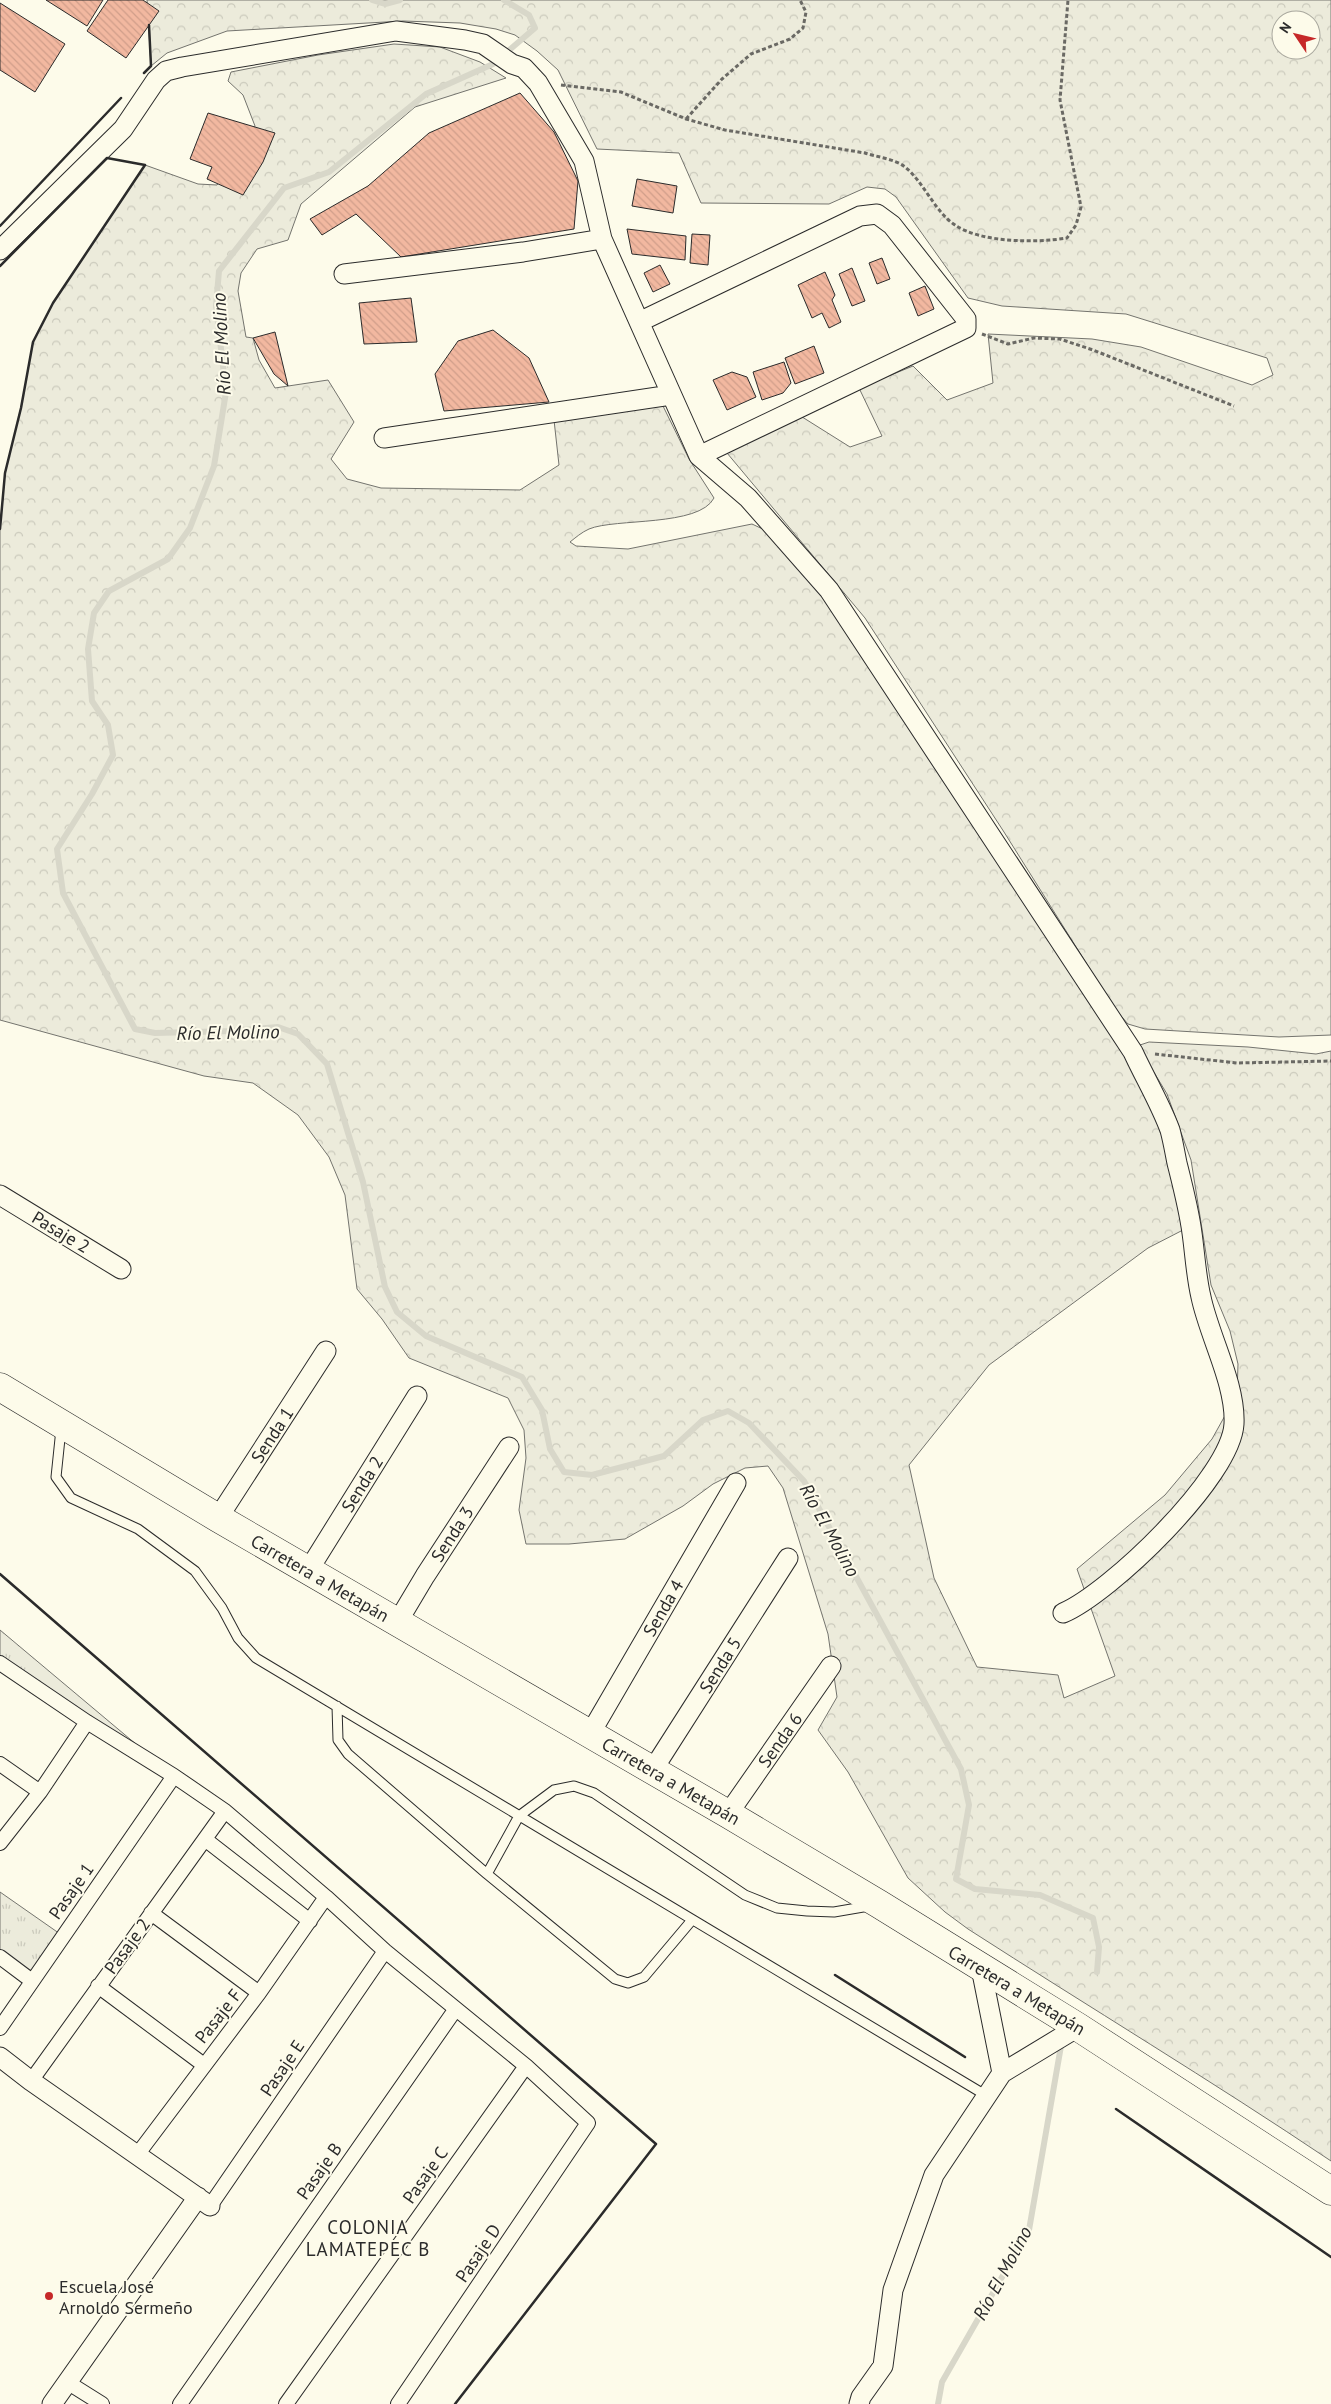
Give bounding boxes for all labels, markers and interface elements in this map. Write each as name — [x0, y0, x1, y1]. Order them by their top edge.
north arrow — [1271, 10, 1321, 60]
text: N — [1275, 19, 1295, 36]
water label: Río El Molino — [206, 292, 236, 396]
water label: Río El Molino — [176, 1019, 280, 1045]
street label: Pasaje 2 — [28, 1206, 94, 1258]
street label: Senda 1 — [246, 1403, 298, 1467]
street label: Senda 2 — [336, 1452, 388, 1516]
water label: Río El Molino — [795, 1479, 865, 1581]
street label: Senda 3 — [426, 1502, 478, 1566]
street label: Carretera a Metapán — [247, 1529, 393, 1627]
street label: Senda 4 — [638, 1575, 688, 1641]
street label: Senda 5 — [694, 1633, 746, 1697]
street label: Senda 6 — [753, 1708, 807, 1772]
street label: Carretera a Metapán — [598, 1732, 744, 1830]
street label: Pasaje 1 — [43, 1858, 99, 1924]
street label: Pasaje 2 — [99, 1914, 155, 1978]
street label: Carretera a Metapán — [944, 1940, 1090, 2040]
street label: Pasaje F — [190, 1984, 246, 2048]
street label: Pasaje E — [255, 2035, 309, 2101]
street label: Pasaje B — [291, 2138, 347, 2204]
street label: Pasaje C — [397, 2142, 453, 2208]
district label: COLONIA LAMATEPEC B — [306, 2215, 430, 2261]
street label: Pasaje D — [450, 2219, 506, 2287]
water label: Río El Molino — [967, 2222, 1037, 2324]
place label: Escuela José Arnoldo Sermeño — [59, 2275, 193, 2319]
marker: Escuela José Arnoldo Sermeño — [43, 2290, 55, 2302]

